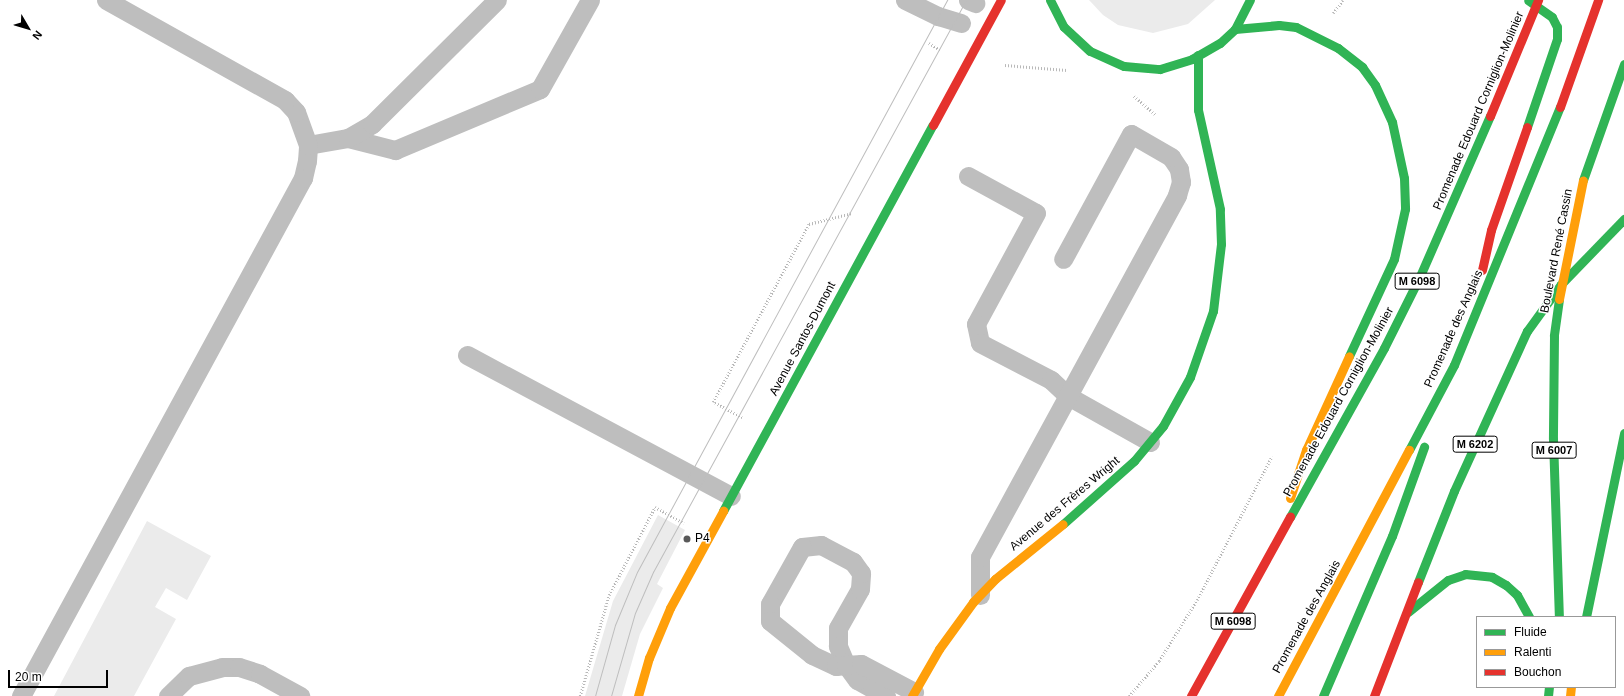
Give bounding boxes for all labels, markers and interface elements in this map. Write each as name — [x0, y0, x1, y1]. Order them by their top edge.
north arrow — [8, 8, 48, 48]
street label: Promenade Edouard Corniglion-Molinier — [1431, 10, 1527, 212]
text: N — [30, 29, 45, 42]
street label: Boulevard René Cassin — [1538, 188, 1576, 314]
street label: Promenade des Anglais — [1422, 268, 1486, 390]
road number: M 6098 — [1394, 272, 1440, 290]
street label: Avenue Santos-Dumont — [767, 279, 839, 399]
street label: Promenade Edouard Corniglion-Molinier — [1281, 305, 1397, 499]
road number: M 6202 — [1452, 435, 1498, 453]
road number: M 6007 — [1531, 441, 1577, 459]
street label: Avenue des Frères Wright — [1007, 454, 1123, 554]
place label: P4 — [695, 532, 710, 546]
marker: P4 — [682, 534, 692, 544]
street label: Promenade des Anglais — [1270, 558, 1344, 676]
road number: M 6098 — [1210, 612, 1256, 630]
legend — [1476, 616, 1616, 688]
text: Fluide — [1514, 625, 1547, 639]
text: Ralenti — [1514, 645, 1551, 659]
scale bar — [10, 662, 110, 688]
text: Bouchon — [1514, 665, 1561, 679]
text: 20 m — [15, 670, 42, 684]

